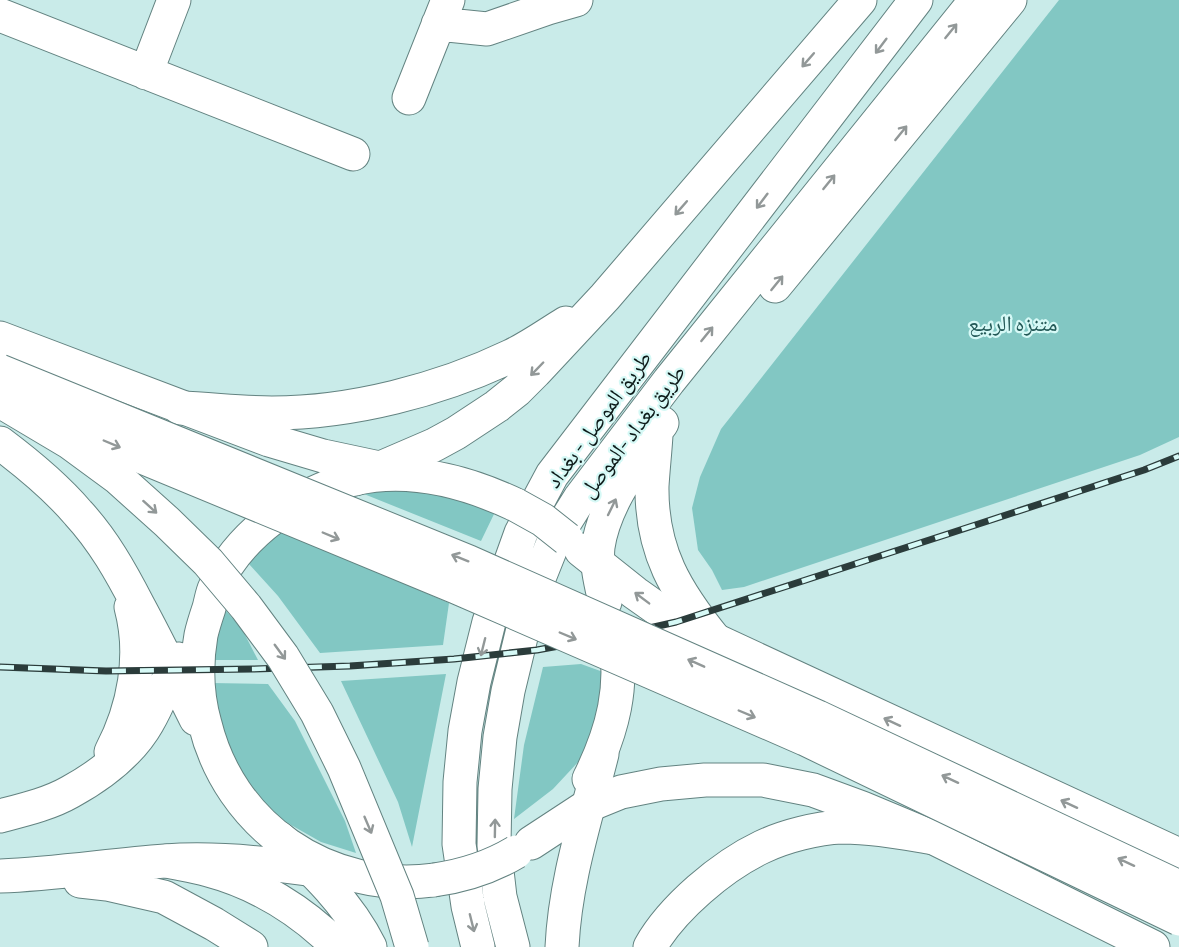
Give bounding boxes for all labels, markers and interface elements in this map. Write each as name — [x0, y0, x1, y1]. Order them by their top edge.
one-way arrow — [945, 23, 958, 39]
one-way arrow — [874, 38, 887, 54]
one-way arrow — [801, 52, 815, 67]
one-way arrow — [894, 126, 908, 141]
one-way arrow — [822, 175, 835, 191]
one-way arrow — [756, 193, 768, 209]
one-way arrow — [675, 200, 688, 216]
one-way arrow — [770, 276, 784, 291]
park label: متنزه الربيع — [969, 311, 1058, 338]
one-way arrow — [700, 327, 713, 343]
street label: طريق الموصل - بغداد — [540, 346, 658, 494]
street label: طريق بغداد -الموصل — [574, 360, 692, 504]
one-way arrow — [530, 362, 545, 377]
one-way arrow — [102, 439, 121, 450]
one-way arrow — [606, 498, 618, 516]
one-way arrow — [143, 500, 158, 514]
one-way arrow — [321, 531, 340, 542]
one-way arrow — [452, 552, 470, 563]
one-way arrow — [635, 592, 651, 605]
one-way arrow — [559, 631, 577, 642]
one-way arrow — [476, 637, 488, 656]
one-way arrow — [274, 644, 286, 660]
one-way arrow — [688, 656, 706, 668]
one-way arrow — [738, 709, 756, 720]
one-way arrow — [883, 716, 901, 727]
one-way arrow — [941, 772, 959, 784]
one-way arrow — [1060, 797, 1078, 809]
one-way arrow — [363, 816, 374, 834]
one-way arrow — [489, 818, 501, 838]
one-way arrow — [1118, 856, 1136, 868]
one-way arrow — [467, 913, 478, 932]

